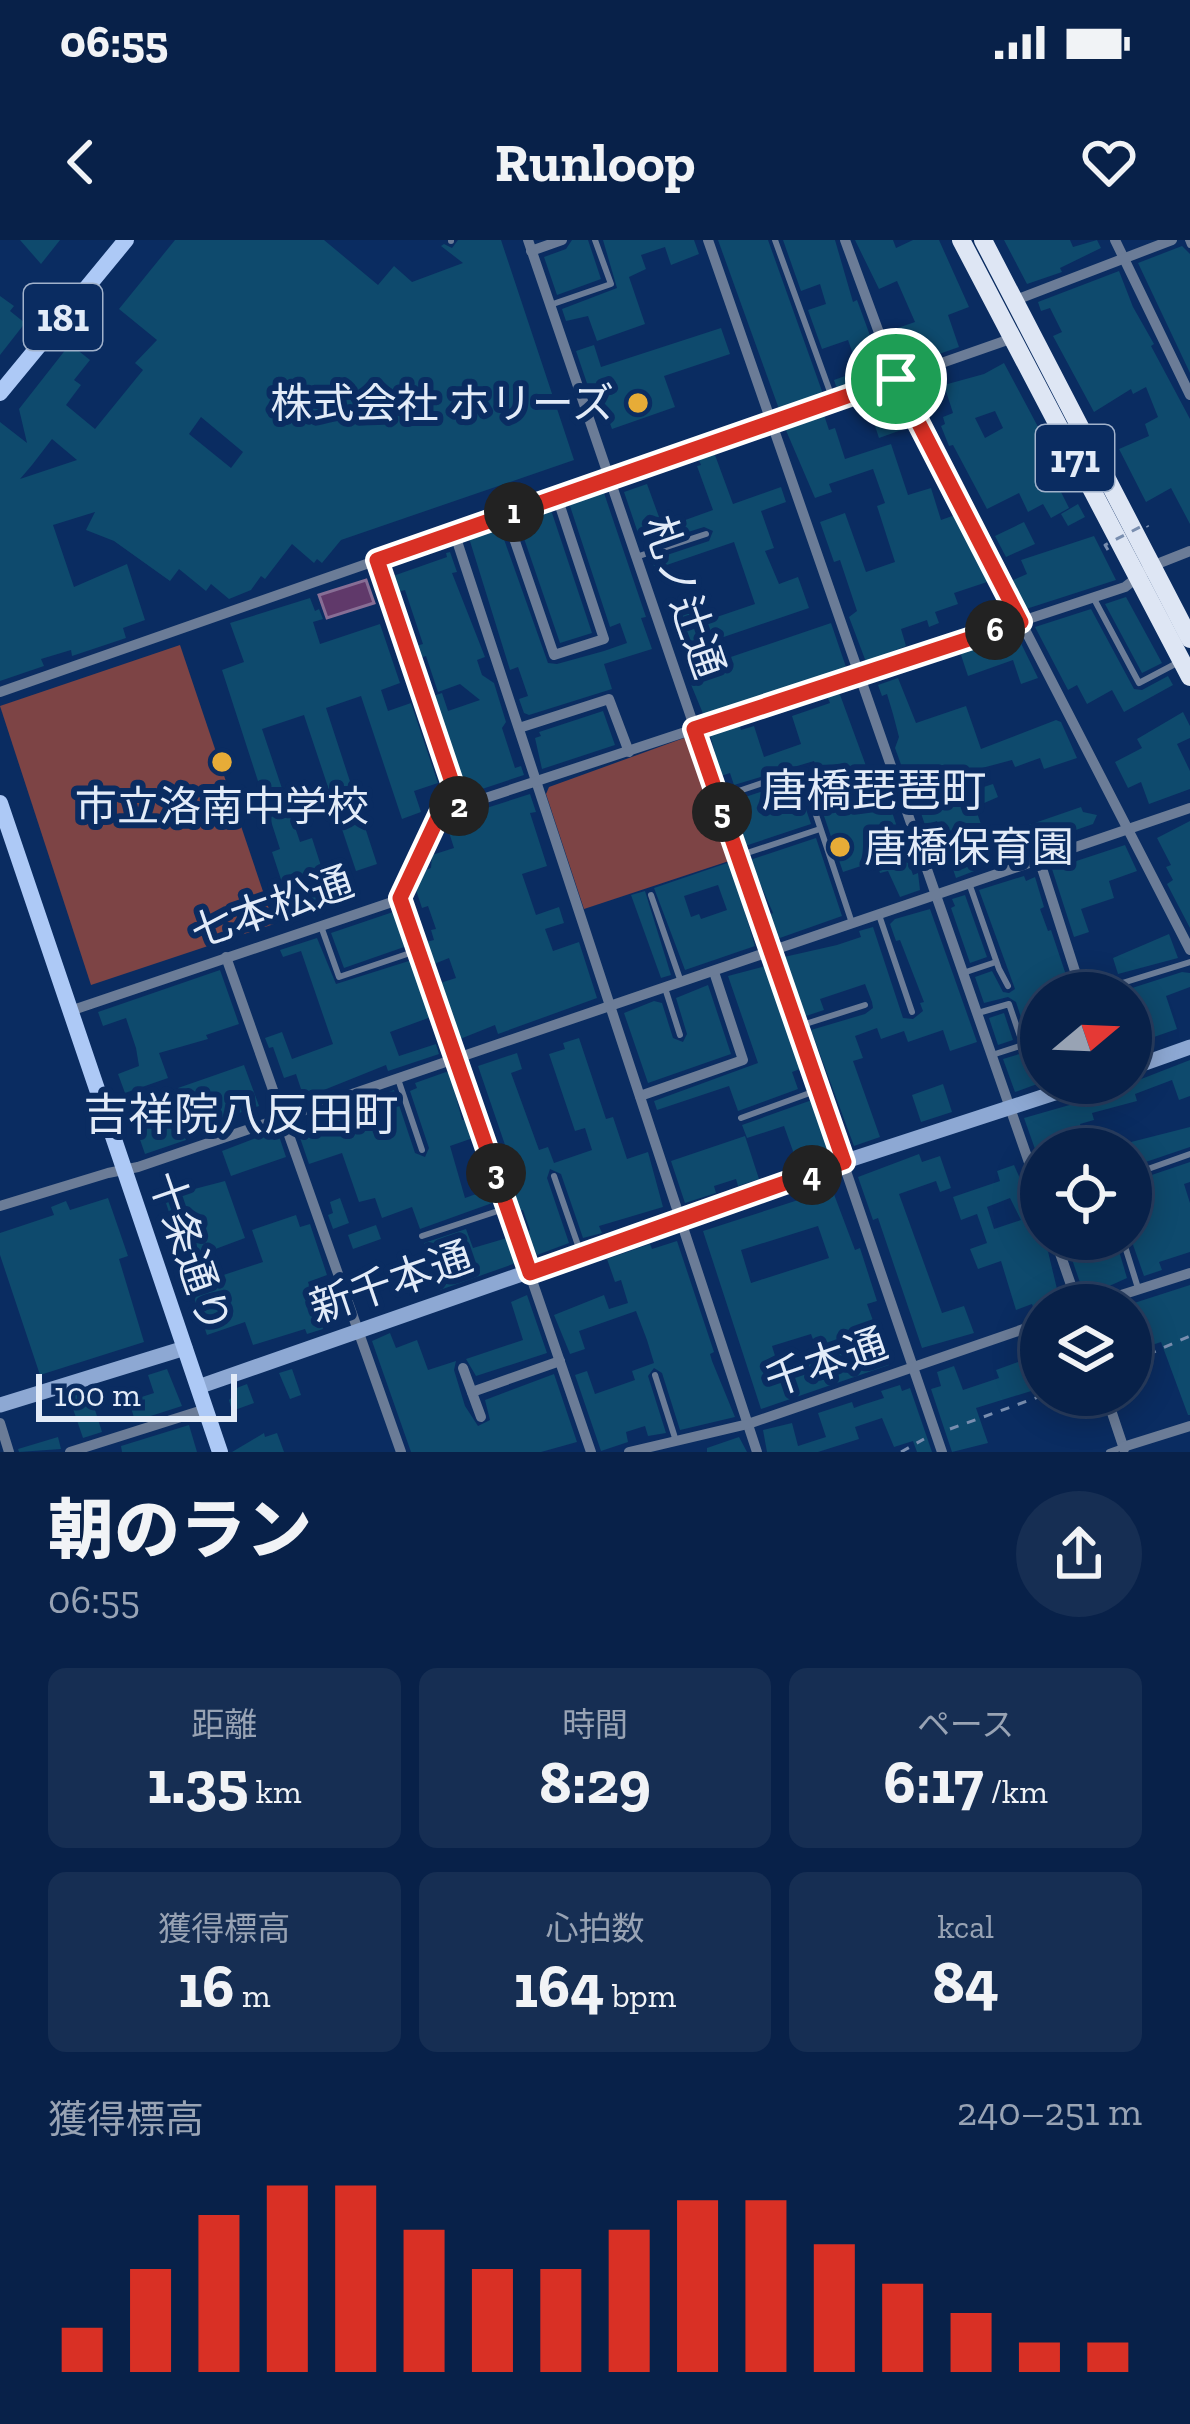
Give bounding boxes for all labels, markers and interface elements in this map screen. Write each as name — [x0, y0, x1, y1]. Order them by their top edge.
text: 06:55 — [60, 15, 168, 69]
icon: back — [48, 129, 114, 195]
icon: heart — [1076, 129, 1142, 195]
text: Runloop — [495, 130, 695, 195]
road number: 181 — [24, 284, 102, 350]
pin — [845, 328, 947, 430]
icon: arrive — [863, 346, 929, 412]
place label: 株式会社 ホリーズ — [271, 378, 614, 429]
marker: 株式会社 ホリーズ — [625, 390, 651, 416]
road number: 171 — [1036, 425, 1114, 491]
pin: 1 — [484, 482, 544, 542]
text: 1 — [507, 492, 521, 531]
street label: 札ノ辻通 — [633, 509, 735, 685]
pin: 6 — [965, 600, 1025, 660]
text: 6 — [986, 610, 1004, 649]
marker: 市立洛南中学校 — [209, 749, 235, 775]
district label: 唐橋琵琶町 — [761, 764, 987, 818]
pin: 2 — [429, 776, 489, 836]
place label: 市立洛南中学校 — [75, 781, 369, 832]
pin: 5 — [692, 782, 752, 842]
text: 2 — [450, 786, 468, 825]
text: 5 — [713, 792, 731, 831]
place label: 唐橋保育園 — [864, 822, 1074, 873]
marker: 唐橋保育園 — [827, 834, 853, 860]
street label: 七本松通 — [184, 856, 360, 958]
north arrow — [1020, 972, 1152, 1104]
map controls — [1020, 972, 1152, 1416]
district label: 吉祥院八反田町 — [83, 1088, 399, 1142]
button: locate — [1020, 1128, 1152, 1260]
pin: 3 — [466, 1143, 526, 1203]
pin: 4 — [782, 1145, 842, 1205]
text: 3 — [487, 1153, 505, 1192]
text: 4 — [803, 1155, 821, 1194]
street label: 十条通り — [139, 1164, 241, 1340]
street label: 新千本通 — [303, 1231, 479, 1333]
button: layers — [1020, 1284, 1152, 1416]
street label: 千本通 — [758, 1317, 894, 1407]
scale bar — [36, 1368, 237, 1421]
text: 100 m — [54, 1375, 141, 1414]
text: 朝のラン — [48, 1491, 312, 1570]
button: share — [1016, 1491, 1142, 1617]
text: 06:55 — [48, 1576, 140, 1623]
text: 距離 — [191, 1705, 257, 1744]
text: 時間 — [562, 1705, 628, 1744]
text: ペース — [917, 1705, 1014, 1744]
text: 1.35 — [147, 1746, 248, 1818]
text: 8:29 — [539, 1746, 651, 1818]
text: 6:17 — [884, 1746, 983, 1818]
text: km — [248, 1772, 302, 1811]
text: /km — [983, 1772, 1048, 1811]
text: kcal — [937, 1907, 994, 1946]
text: 獲得標高 — [158, 1909, 290, 1948]
text: 心拍数 — [545, 1909, 644, 1948]
text: 84 — [932, 1946, 999, 2018]
text: 16 — [178, 1950, 235, 2022]
text: 164 — [514, 1950, 604, 2022]
text: m — [235, 1976, 271, 2015]
text: bpm — [604, 1976, 676, 2015]
text: 240–251 m — [957, 2088, 1142, 2135]
text: 獲得標高 — [48, 2096, 204, 2143]

